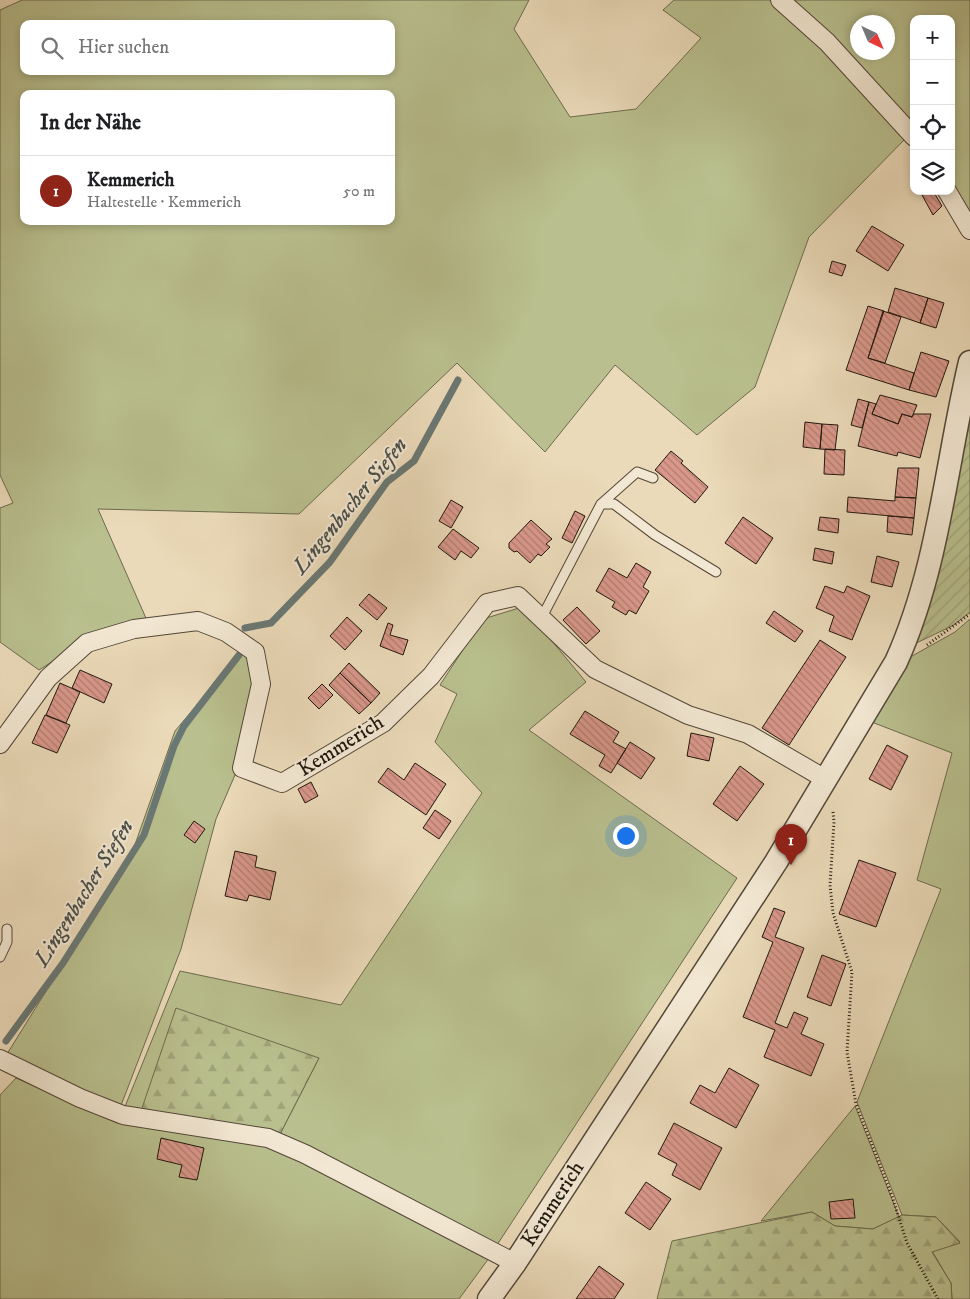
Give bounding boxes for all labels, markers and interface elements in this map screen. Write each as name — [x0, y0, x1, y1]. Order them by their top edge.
north arrow — [850, 15, 895, 60]
map controls — [910, 15, 955, 195]
button: + — [910, 15, 955, 60]
search box — [20, 20, 395, 75]
icon: search — [38, 34, 66, 62]
text: Hier suchen — [78, 36, 169, 59]
button: − — [910, 60, 955, 105]
button: locate — [910, 105, 955, 150]
text: In der Nähe — [40, 110, 141, 136]
button: layers — [910, 150, 955, 195]
text: Kemmerich — [87, 169, 175, 192]
text: 1 — [53, 181, 59, 201]
text: 50 m — [343, 181, 375, 201]
text: Haltestelle · Kemmerich — [87, 192, 241, 212]
water label: Lingenbacher Siefen — [285, 432, 413, 581]
street label: Kemmerich — [293, 709, 389, 783]
water label: Lingenbacher Siefen — [27, 815, 140, 973]
your location — [613, 823, 639, 849]
pin: 1 — [775, 824, 807, 865]
street label: Kemmerich — [516, 1156, 590, 1252]

